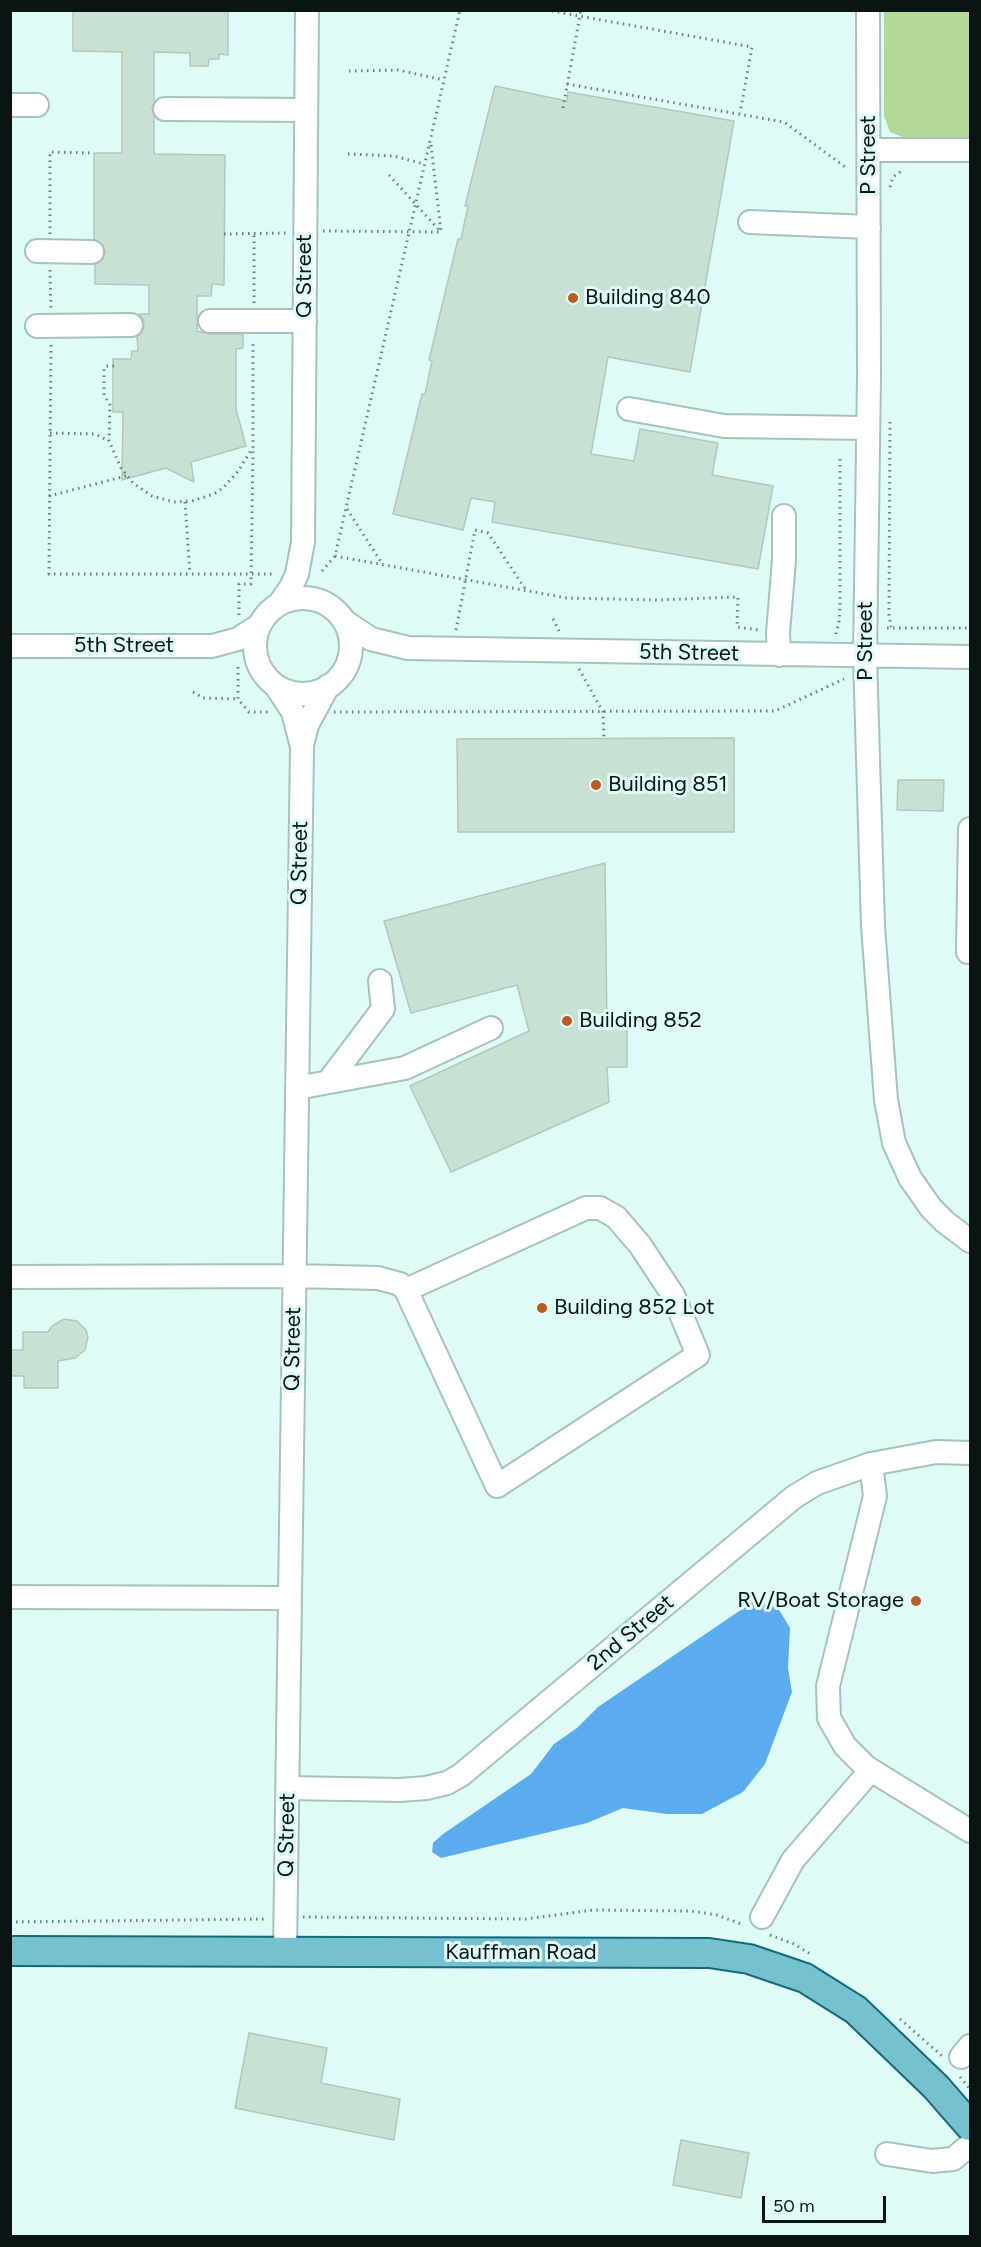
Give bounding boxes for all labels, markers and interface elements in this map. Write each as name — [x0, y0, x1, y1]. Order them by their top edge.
street label: P Street — [856, 115, 882, 195]
street label: Q Street — [292, 234, 318, 318]
place label: Building 840 — [585, 285, 711, 311]
marker: Building 840 — [566, 291, 580, 305]
street label: P Street — [853, 601, 879, 681]
street label: 5th Street — [74, 633, 174, 659]
street label: 5th Street — [639, 639, 739, 667]
place label: Building 851 — [608, 772, 728, 798]
marker: Building 851 — [589, 778, 603, 792]
street label: Q Street — [286, 821, 314, 905]
place label: Building 852 — [579, 1008, 702, 1034]
marker: Building 852 — [560, 1014, 574, 1028]
place label: Building 852 Lot — [554, 1295, 715, 1321]
marker: Building 852 Lot — [535, 1301, 549, 1315]
street label: Q Street — [279, 1307, 307, 1391]
place label: RV/Boat Storage — [737, 1588, 904, 1614]
street label: 2nd Street — [582, 1589, 680, 1677]
marker: RV/Boat Storage — [909, 1594, 923, 1608]
street label: Q Street — [273, 1793, 301, 1877]
street label: Kauffman Road — [445, 1940, 597, 1966]
scale bar — [765, 2184, 890, 2222]
text: 50 m — [773, 2195, 815, 2217]

